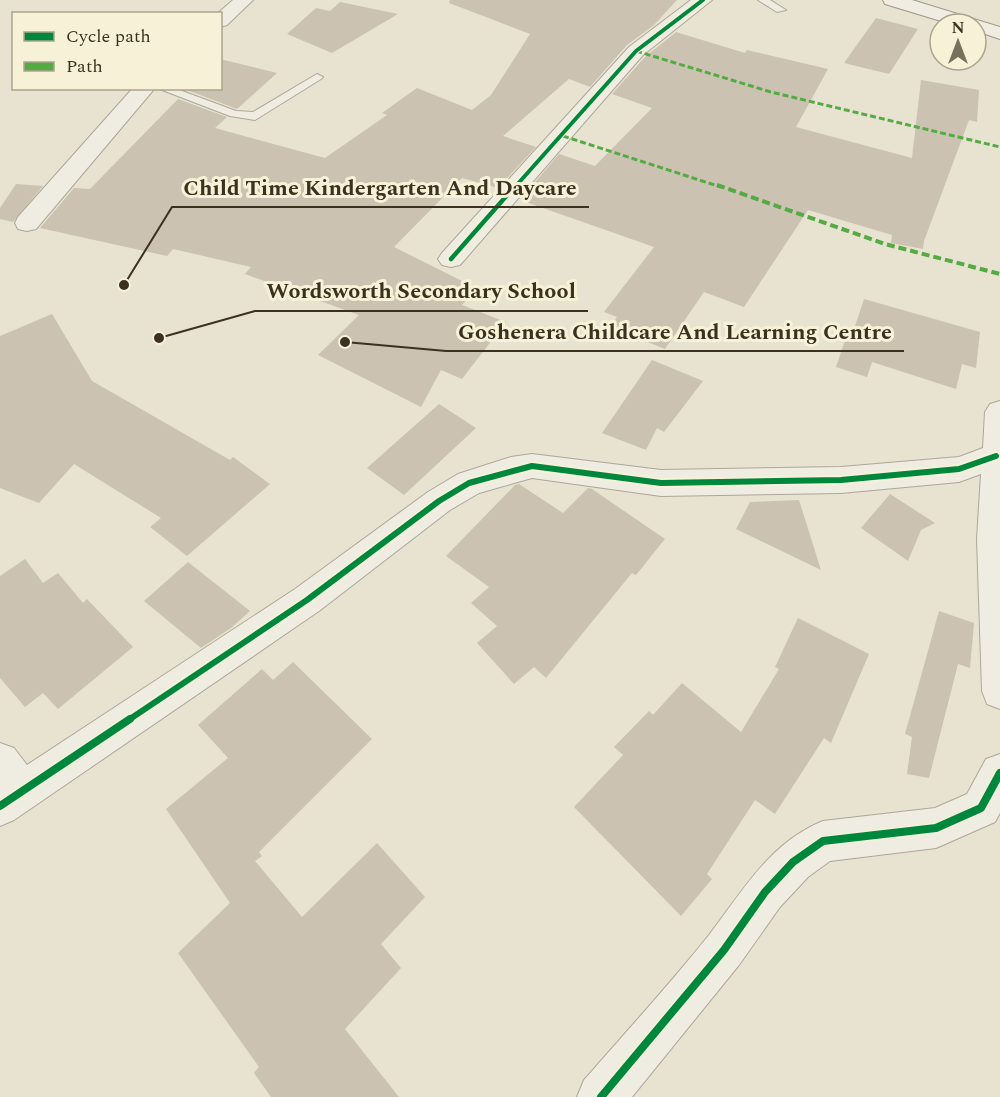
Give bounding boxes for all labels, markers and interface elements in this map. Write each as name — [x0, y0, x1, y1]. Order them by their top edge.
legend — [12, 12, 222, 90]
north arrow — [928, 12, 988, 72]
text: N — [951, 16, 965, 40]
text: Cycle path — [66, 23, 151, 50]
text: Path — [66, 53, 103, 80]
callout: Child Time Kindergarten And Daycare — [172, 167, 589, 207]
text: Child Time Kindergarten And Daycare — [183, 172, 577, 205]
callout: Wordsworth Secondary School — [255, 271, 588, 311]
text: Wordsworth Secondary School — [266, 275, 576, 308]
callout: Goshenera Childcare And Learning Centre — [446, 311, 904, 351]
text: Goshenera Childcare And Learning Centre — [458, 316, 892, 349]

